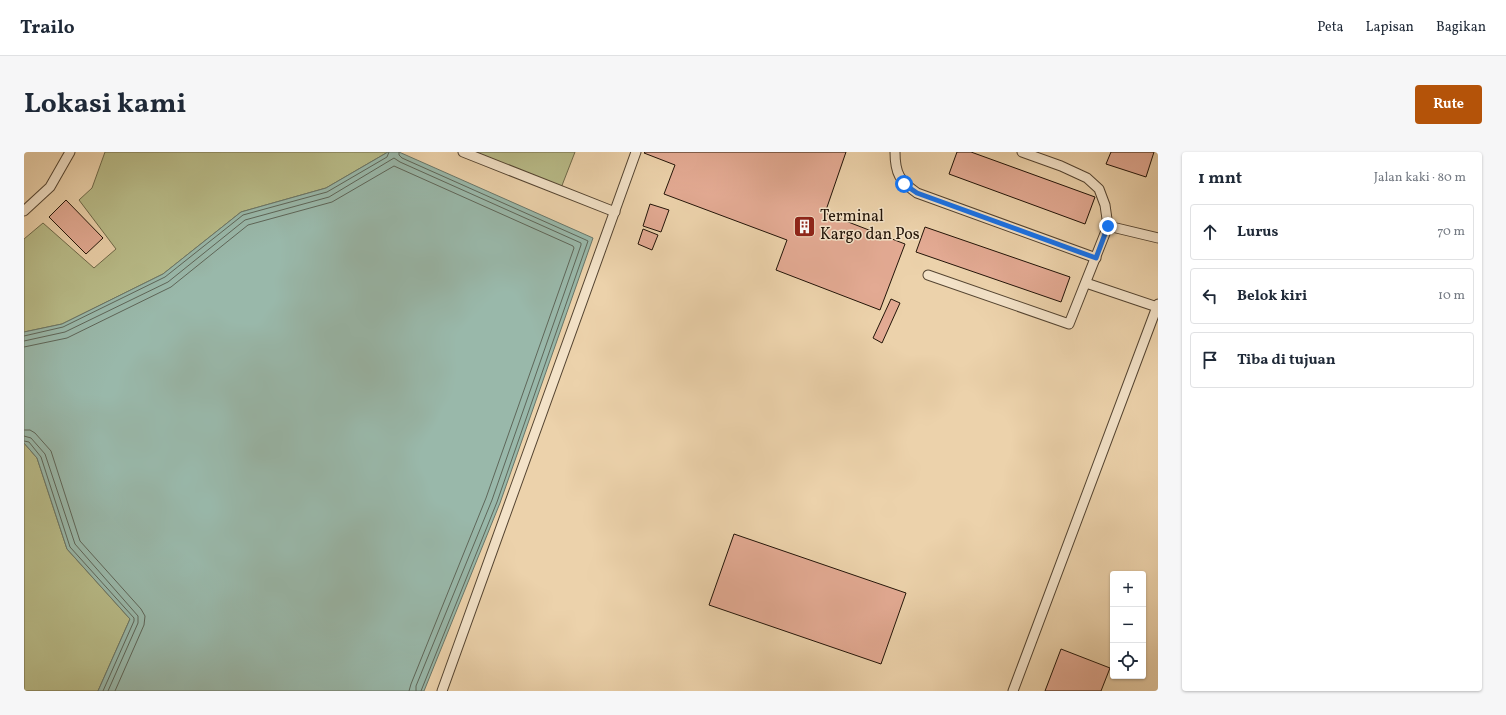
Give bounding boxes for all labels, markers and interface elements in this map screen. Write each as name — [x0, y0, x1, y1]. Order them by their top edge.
text: Trailo — [20, 15, 75, 41]
text: Peta — [1317, 18, 1344, 37]
text: Lapisan — [1366, 18, 1414, 37]
text: Bagikan — [1436, 18, 1486, 37]
text: Lokasi kami — [24, 85, 186, 124]
button: Rute — [1415, 85, 1482, 124]
text: 1 mnt — [1198, 167, 1242, 190]
text: Jalan kaki · 80 m — [1374, 169, 1466, 187]
route start — [895, 175, 913, 193]
place label: Terminal Kargo dan Pos — [820, 206, 920, 246]
building icon: Terminal Kargo dan Pos — [792, 213, 818, 239]
route end — [1099, 217, 1117, 235]
icon: ahead — [1199, 221, 1221, 243]
text: Lurus — [1237, 222, 1278, 243]
text: 70 m — [1437, 223, 1465, 241]
icon: left — [1199, 285, 1221, 307]
text: Belok kiri — [1237, 286, 1307, 307]
text: 10 m — [1438, 287, 1465, 305]
icon: arrive — [1199, 349, 1221, 371]
text: Tiba di tujuan — [1237, 350, 1336, 371]
map controls — [1110, 571, 1146, 679]
button: + — [1110, 571, 1146, 607]
button: − — [1110, 607, 1146, 643]
button: locate — [1110, 643, 1146, 679]

